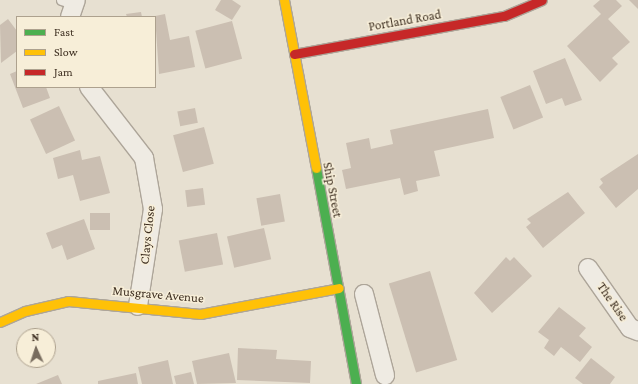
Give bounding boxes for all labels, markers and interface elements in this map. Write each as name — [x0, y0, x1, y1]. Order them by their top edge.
street label: Portland Road — [367, 7, 443, 35]
legend — [16, 16, 156, 88]
text: Fast — [54, 25, 74, 39]
text: Slow — [54, 45, 78, 59]
text: Jam — [54, 65, 73, 79]
street label: Ship Street — [319, 161, 345, 219]
street label: Clays Close — [137, 205, 159, 265]
street label: The Rise — [593, 280, 631, 324]
street label: Musgrave Avenue — [112, 283, 204, 307]
north arrow — [16, 328, 56, 368]
text: N — [31, 331, 39, 343]

